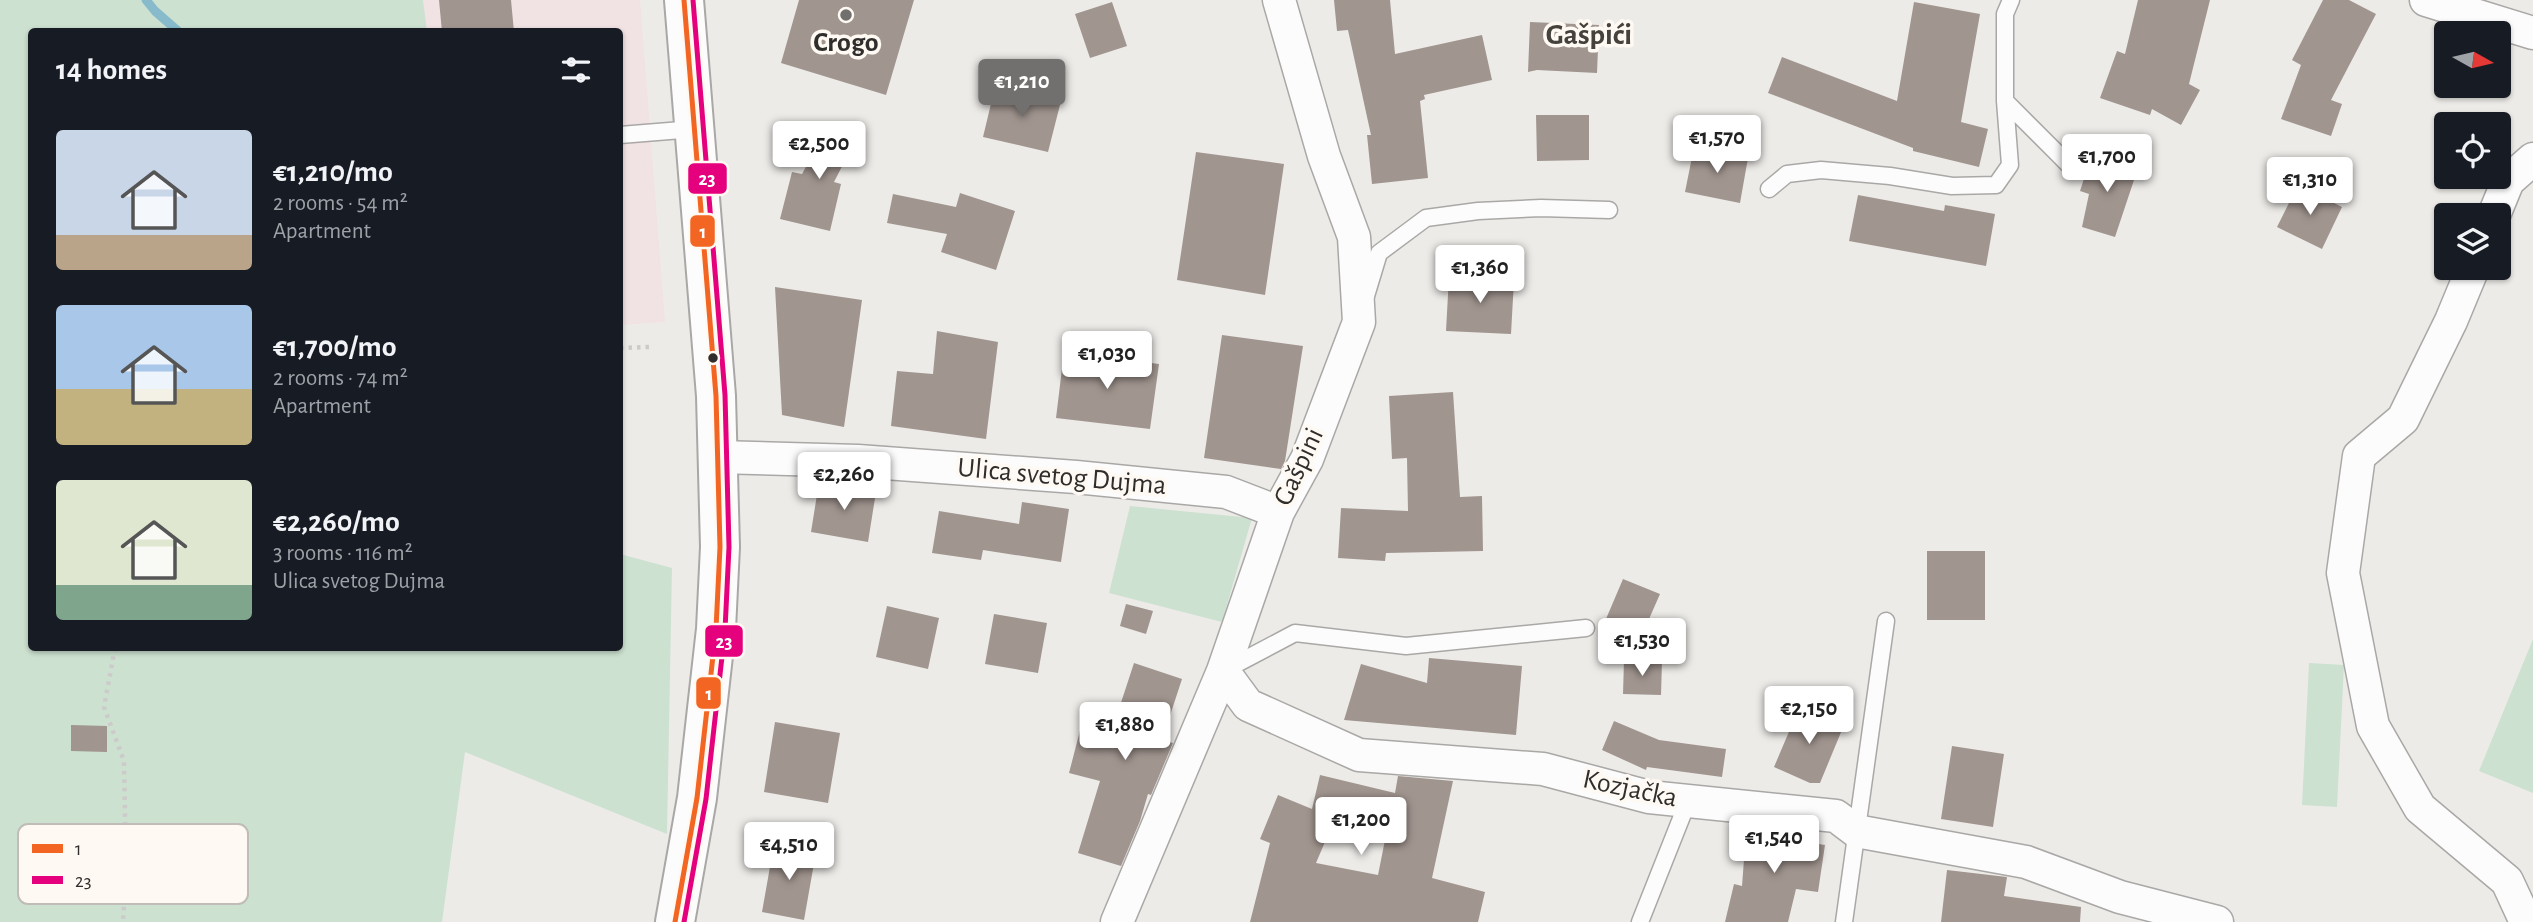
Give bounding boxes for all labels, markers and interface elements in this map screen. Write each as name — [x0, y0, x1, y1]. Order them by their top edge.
marker: Crogo — [838, 7, 854, 23]
district label: Gašpići — [1546, 20, 1632, 50]
north arrow — [2434, 21, 2511, 98]
map controls — [2434, 21, 2511, 280]
place label: Crogo — [813, 29, 879, 57]
icon: filters — [557, 51, 595, 89]
text: 14 homes — [56, 55, 167, 85]
pin: €1,210 — [965, 60, 1079, 119]
text: €1,210 — [994, 70, 1050, 93]
button: locate — [2434, 112, 2511, 189]
pin: €1,570 — [1660, 116, 1774, 175]
pin: €2,500 — [762, 122, 876, 181]
text: €1,570 — [1689, 126, 1745, 149]
text: €2,500 — [789, 132, 849, 155]
pin: €1,700 — [2050, 134, 2164, 194]
text: €1,700 — [2078, 145, 2136, 168]
text: €1,210/mo — [273, 157, 393, 187]
icon: home — [112, 158, 196, 242]
pin: €1,310 — [2253, 158, 2367, 217]
line badge: 23 — [687, 162, 728, 195]
text: €1,310 — [2283, 168, 2337, 191]
text: 23 — [698, 170, 716, 189]
text: 2 rooms · 54 m² — [273, 192, 408, 215]
button: layers — [2434, 203, 2511, 280]
line badge: 1 — [689, 214, 716, 248]
text: Apartment — [273, 220, 371, 243]
text: 1 — [700, 223, 706, 242]
pin: €1,360 — [1423, 246, 1537, 305]
text: €1,360 — [1451, 256, 1509, 279]
text: €1,700/mo — [273, 332, 396, 362]
pin: €1,030 — [1050, 332, 1164, 391]
icon: home — [112, 333, 196, 417]
text: €1,030 — [1078, 342, 1136, 365]
unlabelled marker — [706, 351, 720, 365]
text: 2 rooms · 74 m² — [273, 367, 408, 390]
text: Apartment — [273, 395, 371, 418]
street label: Gašpini — [1269, 424, 1329, 510]
pin: €2,260 — [787, 452, 901, 512]
street label: Ulica svetog Dujma — [956, 454, 1168, 500]
text: €2,260 — [814, 463, 874, 486]
text: €2,260/mo — [273, 507, 400, 537]
icon: home — [112, 508, 196, 592]
text: 3 rooms · 116 m² — [273, 542, 413, 565]
text: Ulica svetog Dujma — [273, 570, 445, 593]
pin: €1,530 — [1585, 618, 1699, 678]
line badge: 23 — [704, 624, 744, 658]
text: €1,530 — [1614, 629, 1670, 652]
text: 23 — [715, 633, 733, 652]
line badge: 1 — [695, 676, 722, 710]
text: 1 — [706, 685, 712, 704]
pin: €2,150 — [1752, 686, 1866, 746]
text: €2,150 — [1780, 697, 1838, 720]
pin: €1,880 — [1068, 702, 1182, 762]
text: €1,880 — [1096, 713, 1154, 736]
street label: Kozjačka — [1580, 765, 1680, 813]
pin: €1,200 — [1304, 798, 1418, 857]
text: €1,200 — [1331, 808, 1391, 831]
pin: €1,540 — [1717, 816, 1831, 875]
pin: €4,510 — [732, 822, 846, 882]
legend — [18, 824, 248, 904]
text: €1,540 — [1745, 826, 1803, 849]
text: €4,510 — [760, 833, 818, 856]
text: 1 — [75, 840, 82, 859]
text: 23 — [75, 872, 91, 891]

